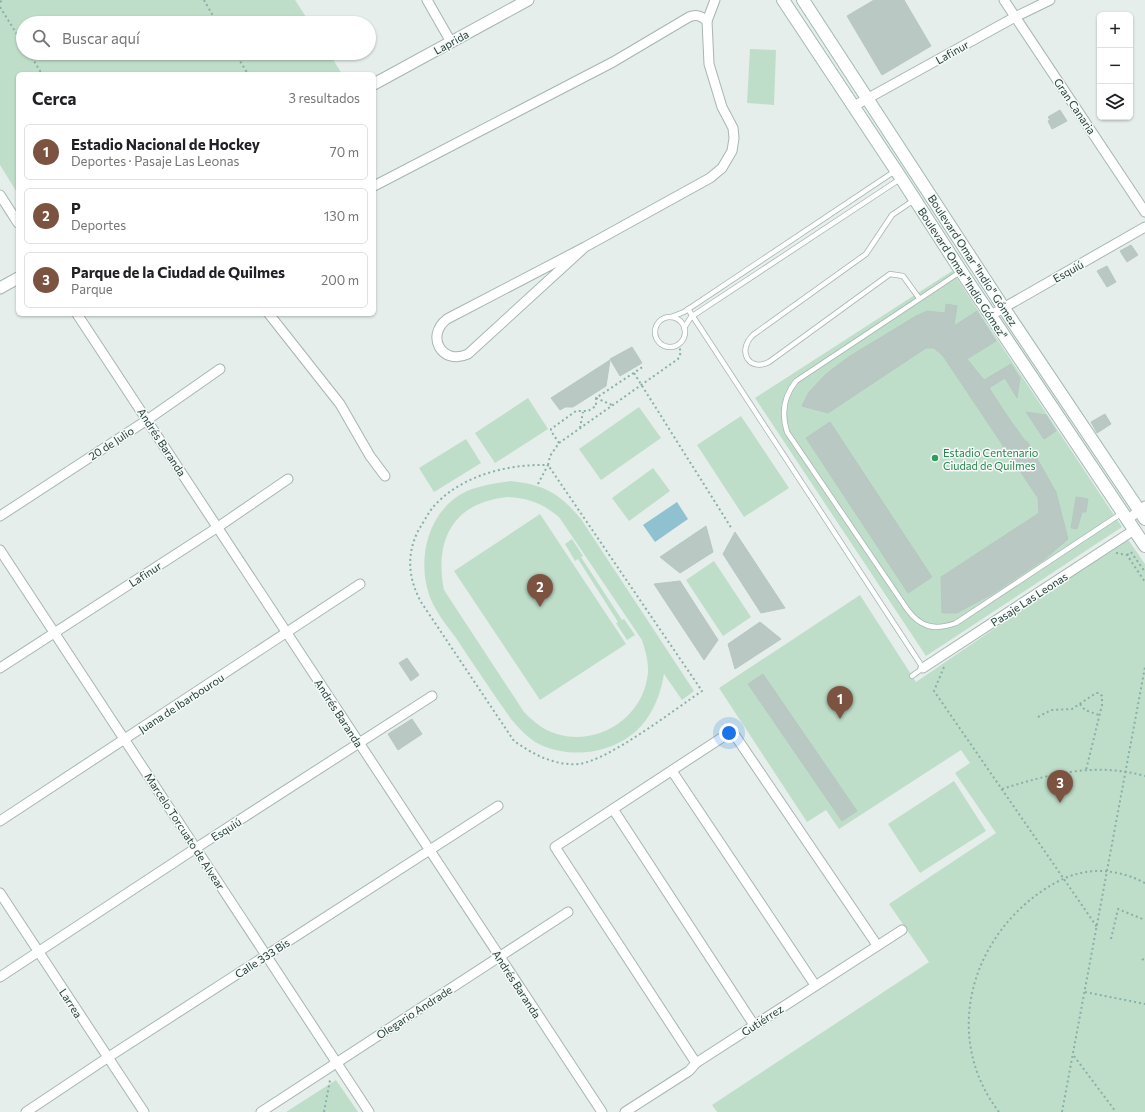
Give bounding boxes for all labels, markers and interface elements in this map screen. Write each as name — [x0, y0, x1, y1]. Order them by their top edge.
map controls — [1097, 12, 1133, 120]
button: + — [1097, 12, 1133, 48]
search box — [16, 16, 376, 60]
icon: search — [30, 27, 52, 49]
street label: Laprida — [431, 27, 471, 57]
text: Buscar aquí — [62, 29, 140, 47]
street label: Lafinur — [933, 37, 971, 66]
button: − — [1097, 48, 1133, 84]
street label: Gran Canaria — [1051, 75, 1099, 137]
button: layers — [1097, 84, 1133, 120]
text: Cerca — [32, 88, 77, 109]
text: 3 resultados — [289, 90, 360, 106]
text: Estadio Nacional de Hockey — [71, 135, 260, 153]
text: 1 — [43, 144, 49, 160]
text: 70 m — [330, 144, 359, 160]
text: Deportes · Pasaje Las Leonas — [71, 153, 239, 169]
street label: Boulevard Omar "Indio" Gómez — [926, 192, 1021, 329]
text: P — [71, 199, 81, 217]
street label: Boulevard Omar "Indio Gómez" — [916, 205, 1010, 341]
text: 2 — [42, 208, 50, 224]
text: 130 m — [324, 208, 359, 224]
text: Deportes — [71, 217, 126, 233]
street label: Esquiú — [1050, 257, 1086, 285]
text: Parque de la Ciudad de Quilmes — [71, 263, 285, 281]
text: 3 — [42, 272, 50, 288]
text: 200 m — [321, 272, 359, 288]
text: Parque — [71, 281, 113, 297]
street label: Andrés Baranda — [135, 405, 189, 479]
street label: 20 de Julio — [86, 423, 137, 463]
place label: Estadio Centenario Ciudad de Quilmes — [943, 446, 1039, 472]
marker: Estadio Centenario Ciudad de Quilmes — [930, 453, 940, 463]
street label: Lafinur — [126, 558, 164, 589]
street label: Pasaje Las Leonas — [988, 569, 1070, 629]
pin: 2 — [527, 574, 553, 607]
street label: Juana de Ibarbourou — [136, 670, 227, 736]
street label: Andrés Baranda — [312, 676, 366, 750]
pin: 1 — [827, 686, 853, 719]
your location — [719, 723, 739, 743]
street label: Marcelo Torcuato de Alvear — [142, 770, 228, 892]
pin: 3 — [1047, 770, 1073, 803]
street label: Esquiú — [209, 815, 243, 843]
street label: Calle 333 Bis — [232, 936, 292, 980]
street label: Andrés Baranda — [490, 947, 544, 1021]
street label: Olegario Andrade — [374, 983, 454, 1041]
street label: Larrea — [57, 986, 85, 1020]
street label: Gutiérrez — [739, 1001, 786, 1038]

